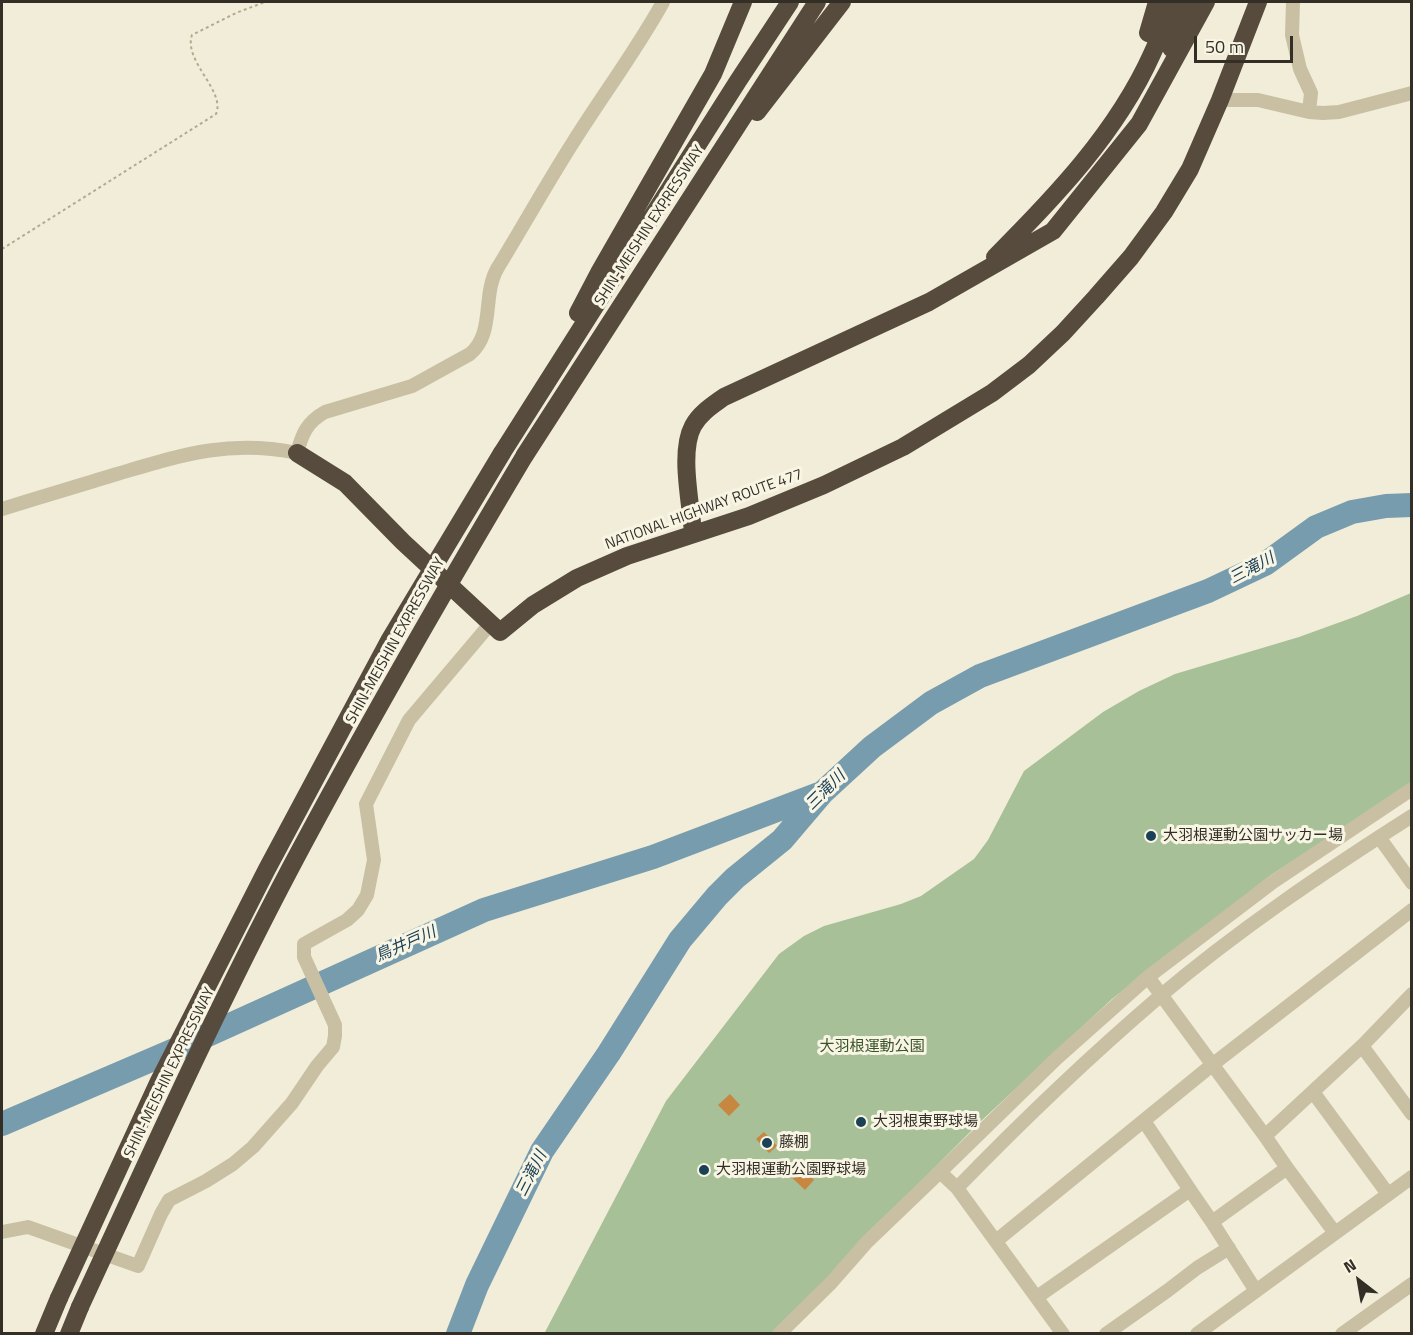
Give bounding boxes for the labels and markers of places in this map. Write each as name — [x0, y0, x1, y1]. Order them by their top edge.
place label: 大羽根運動公園サッカー場 — [1163, 827, 1343, 845]
marker: 大羽根運動公園サッカー場 — [1144, 829, 1158, 843]
place label: 大羽根東野球場 — [873, 1113, 978, 1131]
marker: 大羽根東野球場 — [854, 1115, 868, 1129]
place label: 藤棚 — [779, 1134, 809, 1152]
marker: 藤棚 — [760, 1136, 774, 1150]
place label: 大羽根運動公園野球場 — [716, 1161, 866, 1179]
marker: 大羽根運動公園野球場 — [697, 1163, 711, 1177]

